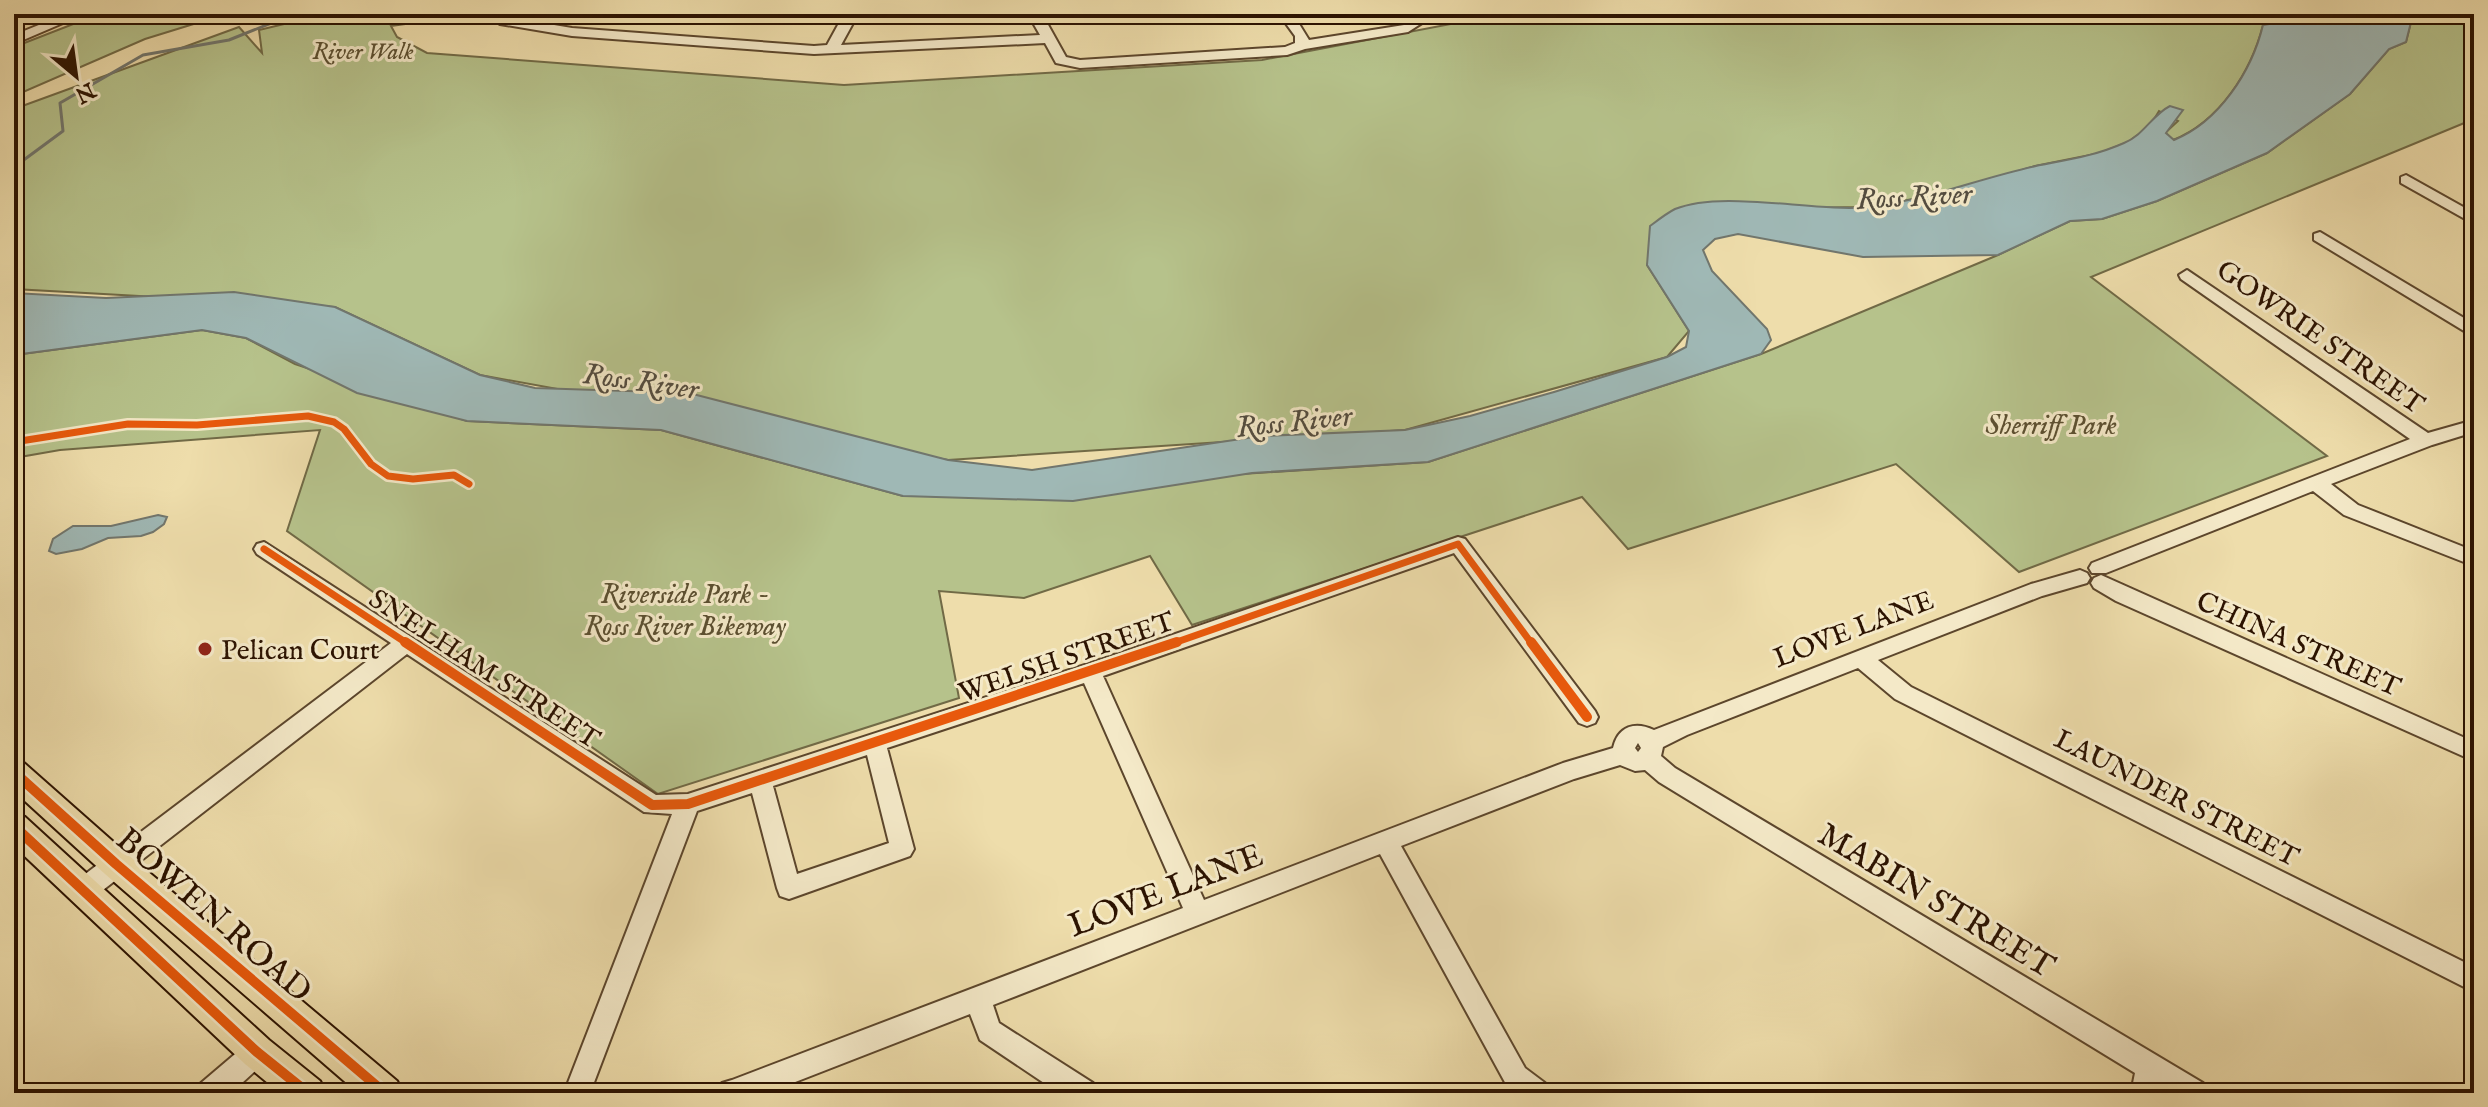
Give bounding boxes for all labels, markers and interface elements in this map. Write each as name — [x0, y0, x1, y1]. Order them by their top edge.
north arrow — [36, 36, 116, 116]
park label: River Walk — [312, 37, 414, 68]
text: N — [70, 74, 101, 109]
water label: Ross River — [1855, 176, 1975, 220]
street label: GOWRIE STREET — [2209, 253, 2431, 423]
water label: Ross River — [581, 356, 703, 410]
water label: Ross River — [1234, 398, 1356, 448]
park label: Sherriff Park — [1985, 409, 2117, 444]
park label: Riverside Park - Ross River Bikeway — [584, 578, 786, 645]
street label: SNELHAM STREET — [362, 582, 606, 758]
street label: LOVE LANE — [1769, 584, 1939, 677]
street label: CHINA STREET — [2190, 585, 2406, 706]
street label: WELSH STREET — [954, 605, 1180, 712]
place label: Pelican Court — [221, 634, 380, 669]
marker: Pelican Court — [196, 640, 214, 658]
street label: LAUNDER STREET — [2048, 722, 2304, 876]
street label: MABIN STREET — [1810, 814, 2062, 989]
street label: BOWEN ROAD — [106, 819, 320, 1013]
street label: LOVE LANE — [1062, 834, 1269, 948]

